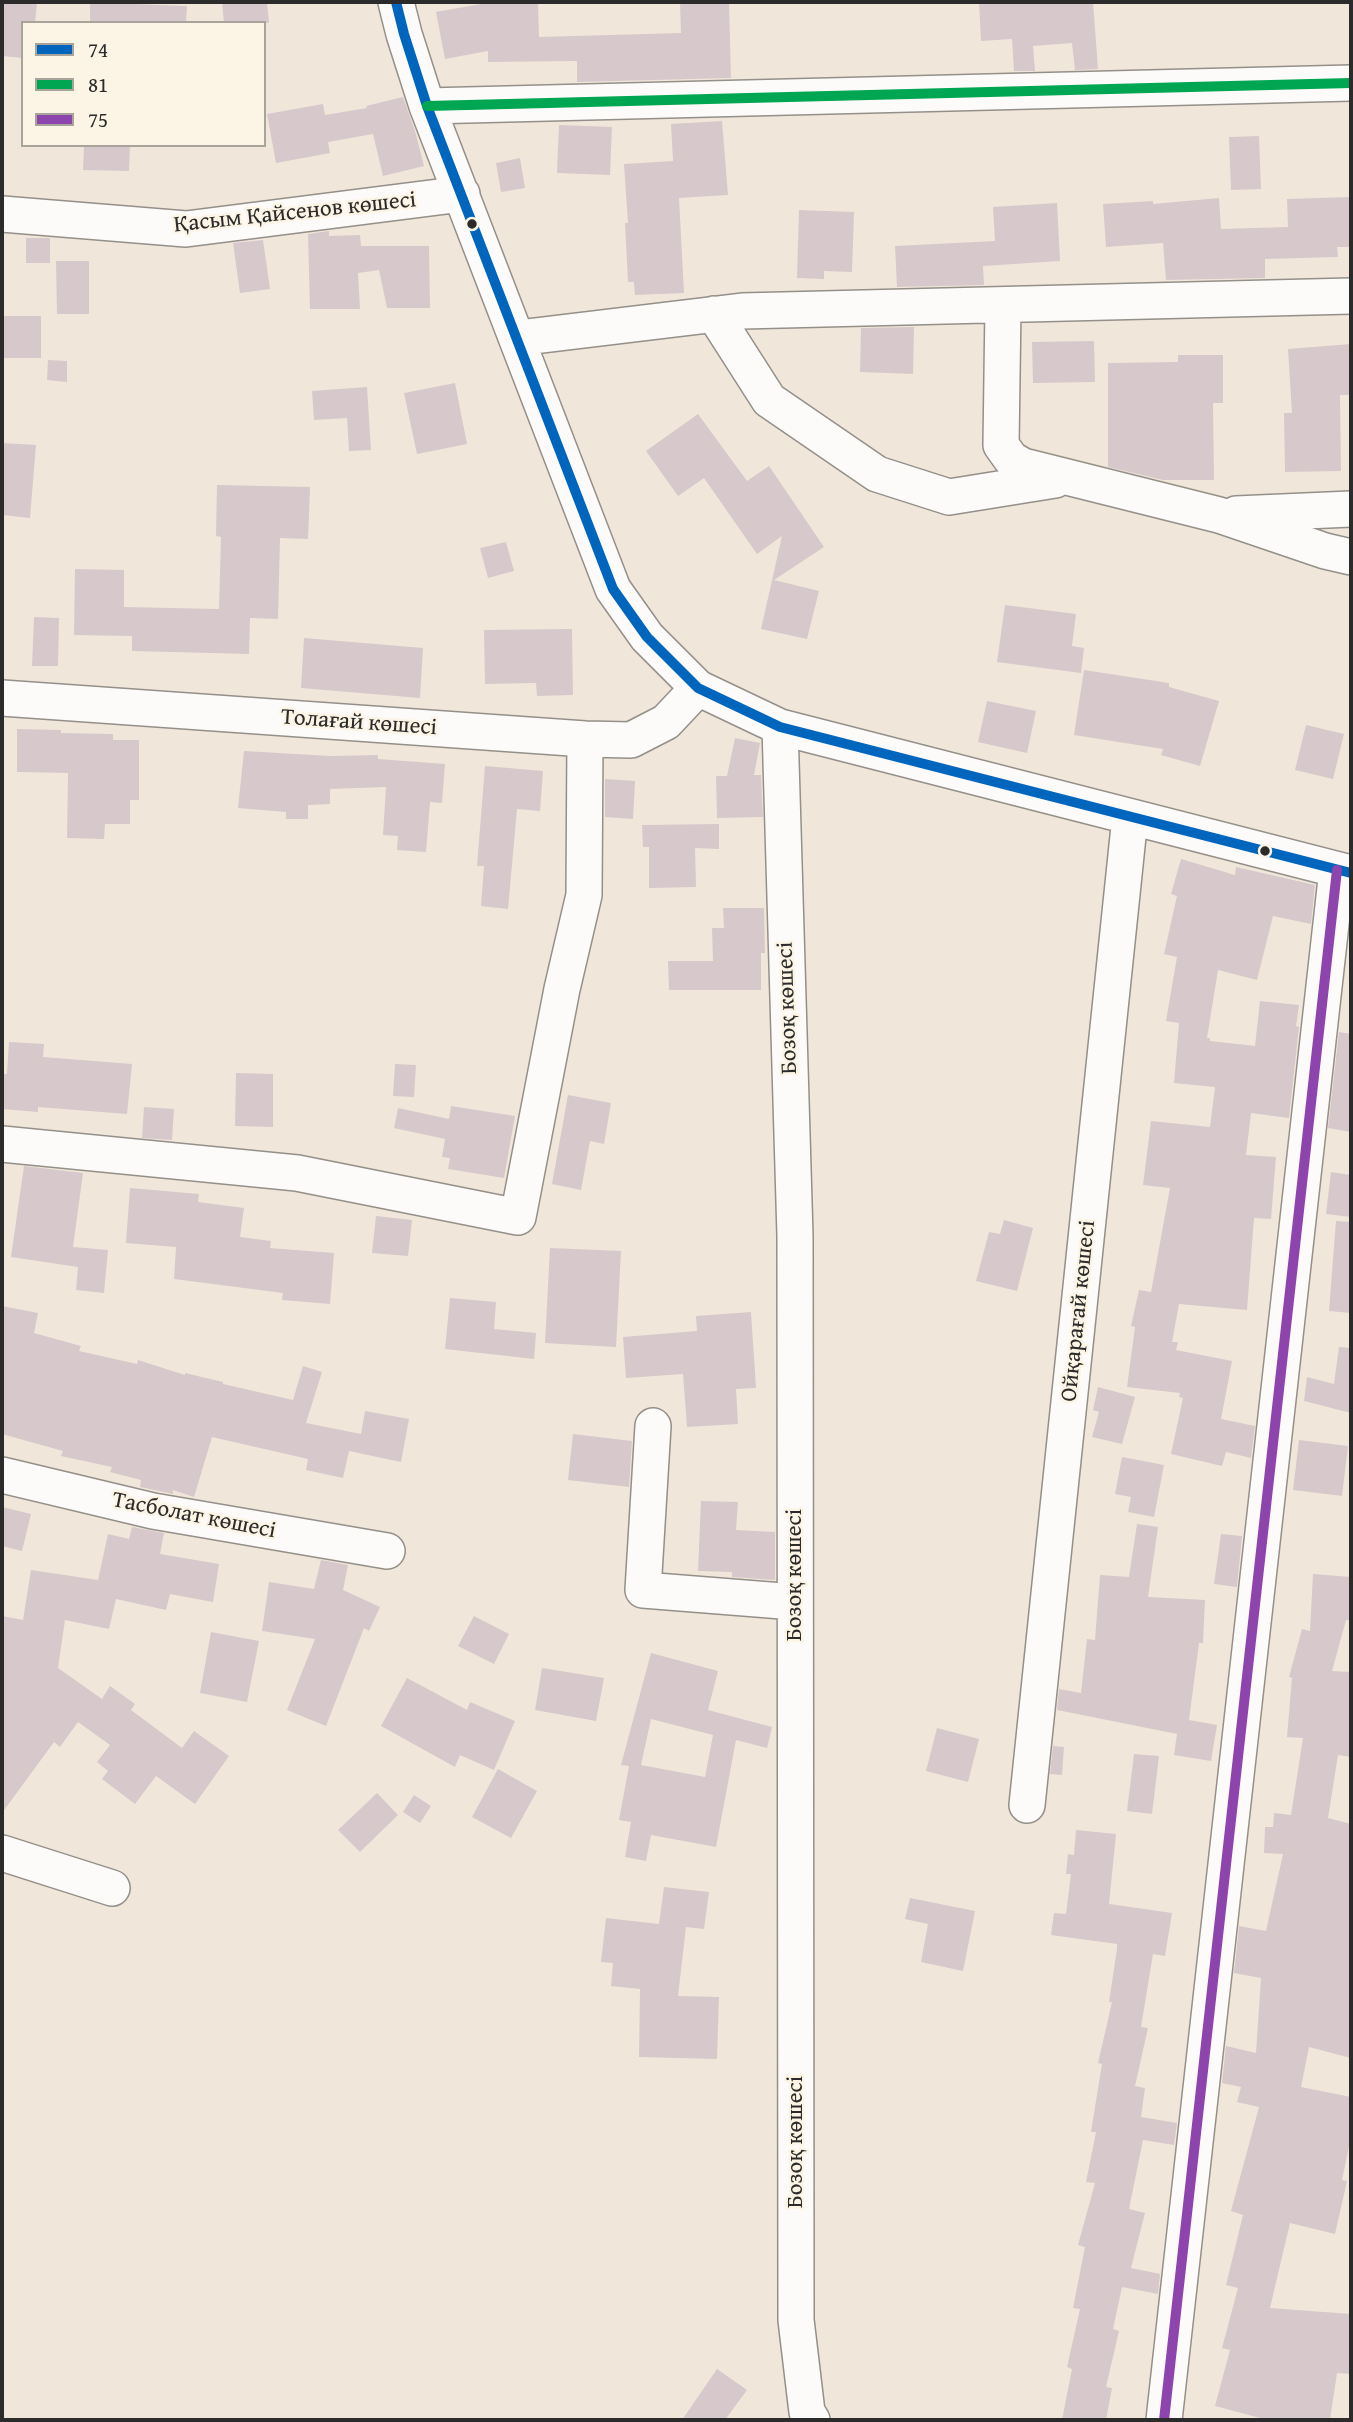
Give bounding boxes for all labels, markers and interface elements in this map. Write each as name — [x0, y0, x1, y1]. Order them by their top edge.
legend — [21, 21, 266, 147]
text: 74 — [88, 34, 108, 65]
text: 81 — [88, 69, 108, 100]
text: 75 — [88, 104, 108, 135]
street label: Қасым Қайсенов көшесі — [172, 187, 418, 239]
unlabelled marker — [465, 217, 479, 231]
street label: Толағай көшесі — [280, 704, 438, 742]
unlabelled marker — [1258, 844, 1272, 858]
street label: Бозоқ көшесі — [772, 941, 804, 1075]
street label: Ойқарағай көшесі — [1056, 1219, 1102, 1403]
street label: Тасболат көшесі — [110, 1487, 278, 1545]
street label: Бозоқ көшесі — [781, 1509, 809, 1641]
street label: Бозоқ көшесі — [782, 2076, 810, 2208]

